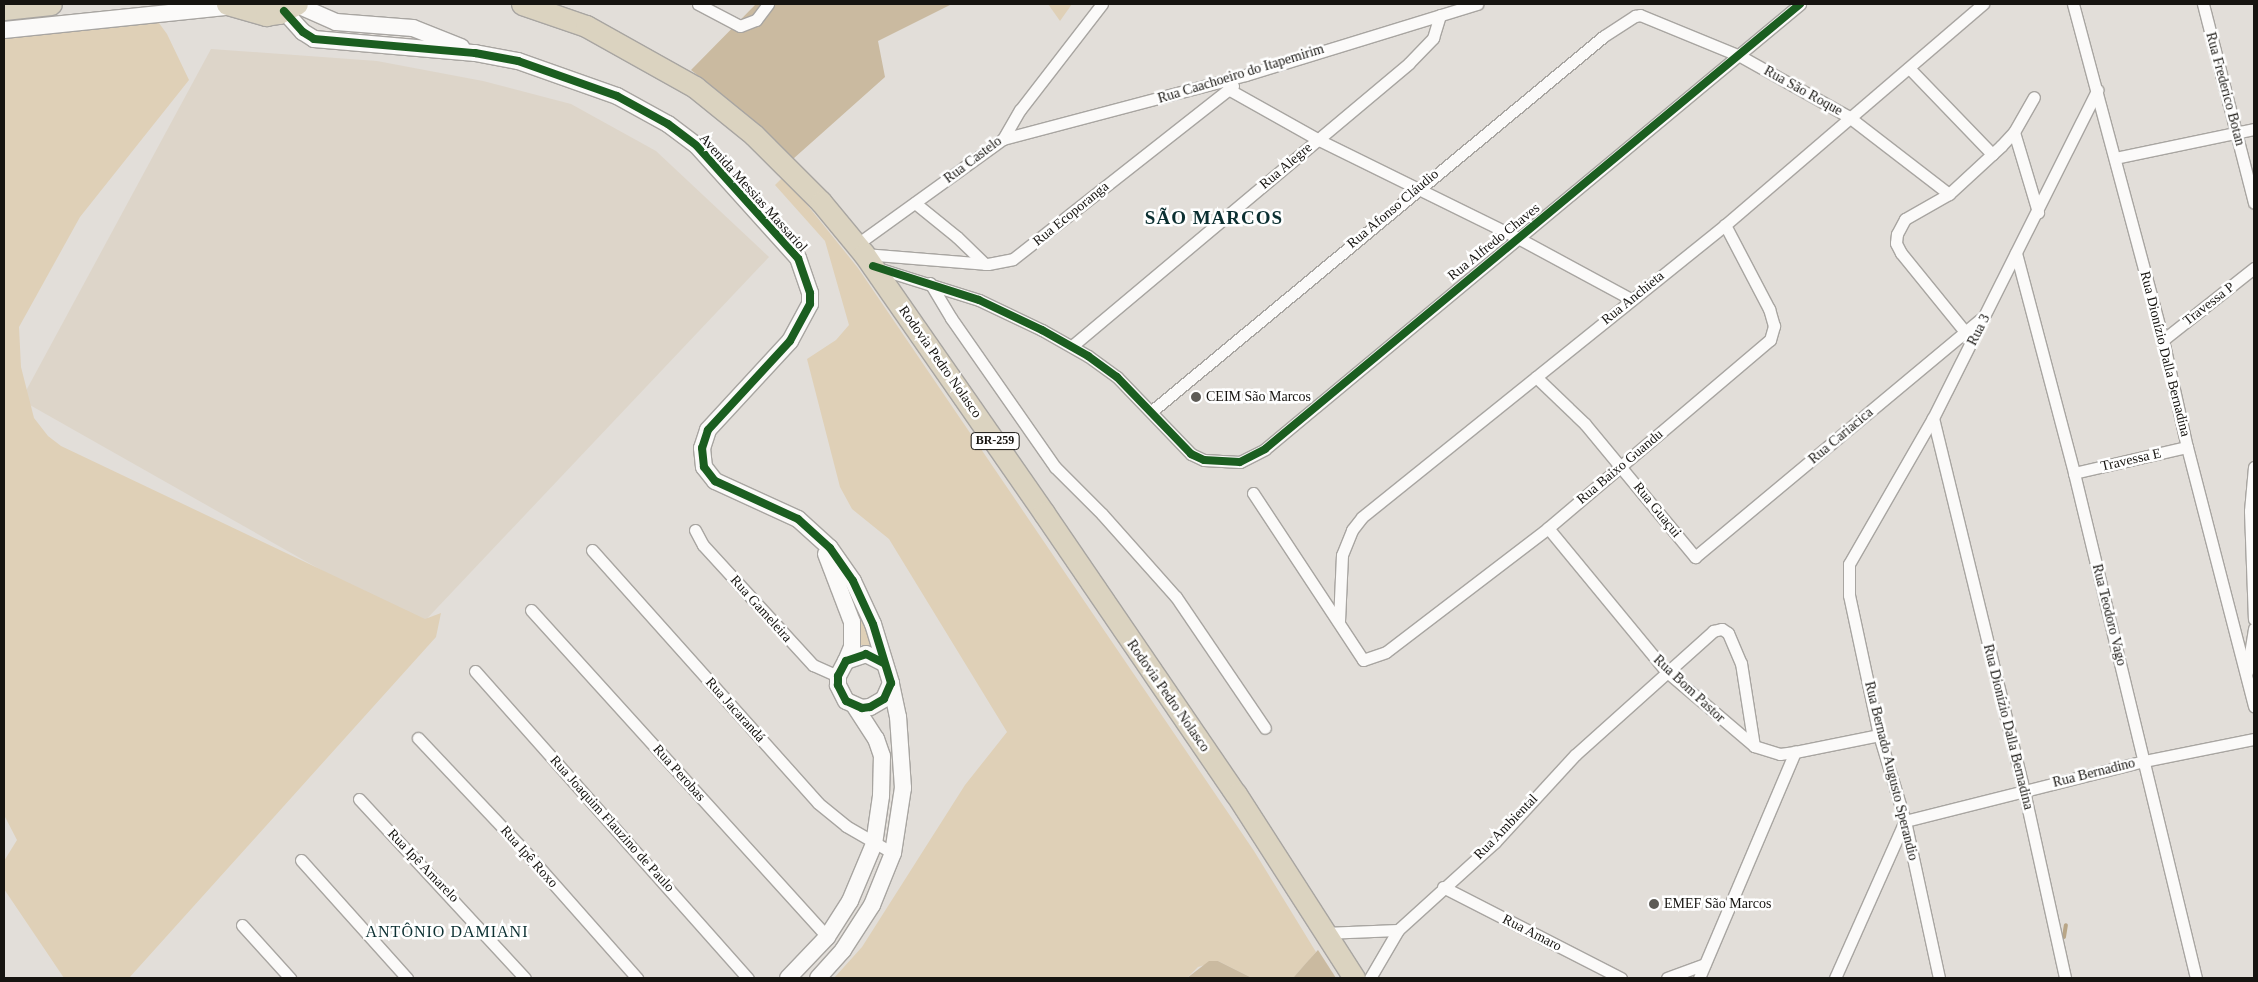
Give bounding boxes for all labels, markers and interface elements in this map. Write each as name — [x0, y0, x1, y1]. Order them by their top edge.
street label: Rua Frederico Botan — [2202, 30, 2248, 148]
street label: Rua Caachoeiro do Itapemirim — [1156, 41, 1326, 107]
street label: Rua São Roque — [1761, 63, 1845, 119]
street label: Avenida Messias Massariol — [695, 130, 811, 256]
street label: Rua Castelo — [941, 133, 1005, 187]
street label: Rua Alegre — [1256, 139, 1316, 193]
street label: Rua Afonso Cláudio — [1344, 166, 1442, 252]
street label: Rua Ecoporanga — [1030, 178, 1112, 250]
street label: Rua Alfredo Chaves — [1444, 200, 1544, 284]
district label: SÃO MARCOS — [1144, 207, 1284, 229]
street label: Rua Anchieta — [1598, 267, 1668, 329]
street label: Rua Dionízio Dalla Bernadina — [2136, 270, 2194, 438]
street label: Travessa P — [2180, 279, 2238, 329]
street label: Rodovia Pedro Nolasco — [895, 303, 985, 421]
street label: Rua 3 — [1964, 311, 1994, 349]
place label: CEIM São Marcos — [1206, 389, 1311, 405]
marker: CEIM São Marcos — [1190, 391, 1202, 403]
street label: Rua Cariacica — [1805, 404, 1877, 468]
street label: Rua Baixo Guandu — [1573, 426, 1667, 508]
road number: BR-259 — [970, 432, 1020, 451]
street label: Travessa E — [2099, 445, 2163, 475]
street label: Rua Guaçui — [1630, 479, 1684, 541]
street label: Rua Teodoro Vago — [2088, 562, 2130, 668]
street label: Rua Gameleira — [727, 572, 795, 646]
street label: Rodovia Pedro Nolasco — [1123, 637, 1213, 755]
street label: Rua Dionízio Dalla Bernadina — [1979, 643, 2037, 811]
street label: Rua Bom Pastor — [1650, 652, 1728, 726]
street label: Rua Jacarandá — [702, 674, 768, 746]
street label: Rua Bernado Augusto Sperandio — [1861, 679, 1921, 863]
street label: Rua Perobas — [649, 741, 709, 805]
street label: Rua Joaquim Flauzino de Paulo — [546, 752, 678, 896]
street label: Rua Bernadino — [2051, 755, 2137, 791]
street label: Rua Ambiental — [1470, 791, 1542, 863]
street label: Rua Ipê Roxo — [497, 822, 561, 892]
street label: Rua Ipê Amarelo — [383, 825, 463, 907]
place label: EMEF São Marcos — [1664, 896, 1771, 912]
marker: EMEF São Marcos — [1648, 898, 1660, 910]
street label: Rua Amaro — [1499, 911, 1565, 955]
district label: ANTÔNIO DAMIANI — [364, 922, 530, 942]

